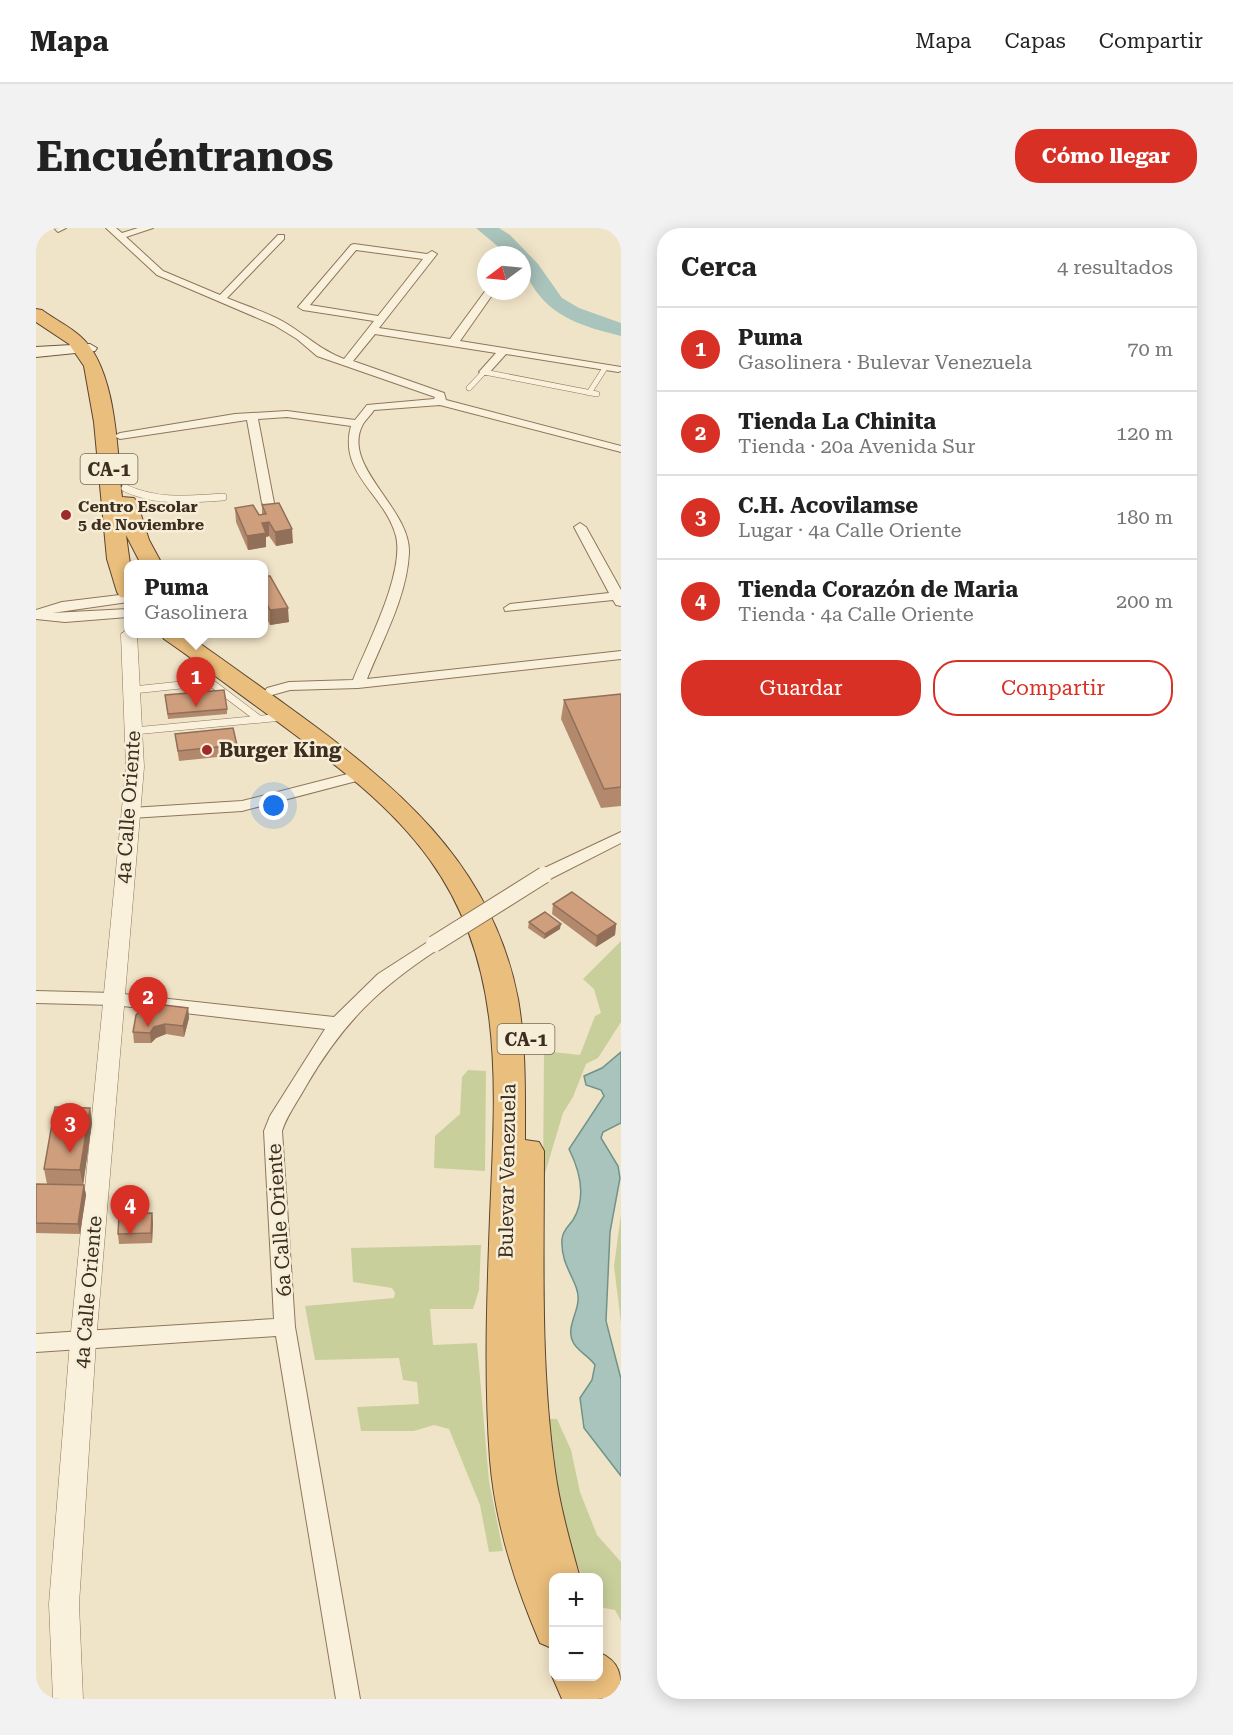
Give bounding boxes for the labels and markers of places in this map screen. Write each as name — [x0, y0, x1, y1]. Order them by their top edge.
place label: Centro Escolar 5 de Noviembre — [78, 497, 204, 534]
marker: Centro Escolar 5 de Noviembre — [59, 508, 73, 522]
pin: 1 — [176, 658, 216, 707]
place label: Burger King — [219, 738, 342, 762]
marker: Burger King — [200, 743, 214, 757]
pin: 2 — [128, 978, 168, 1027]
pin: 3 — [51, 1104, 90, 1153]
pin: 4 — [110, 1186, 149, 1235]

